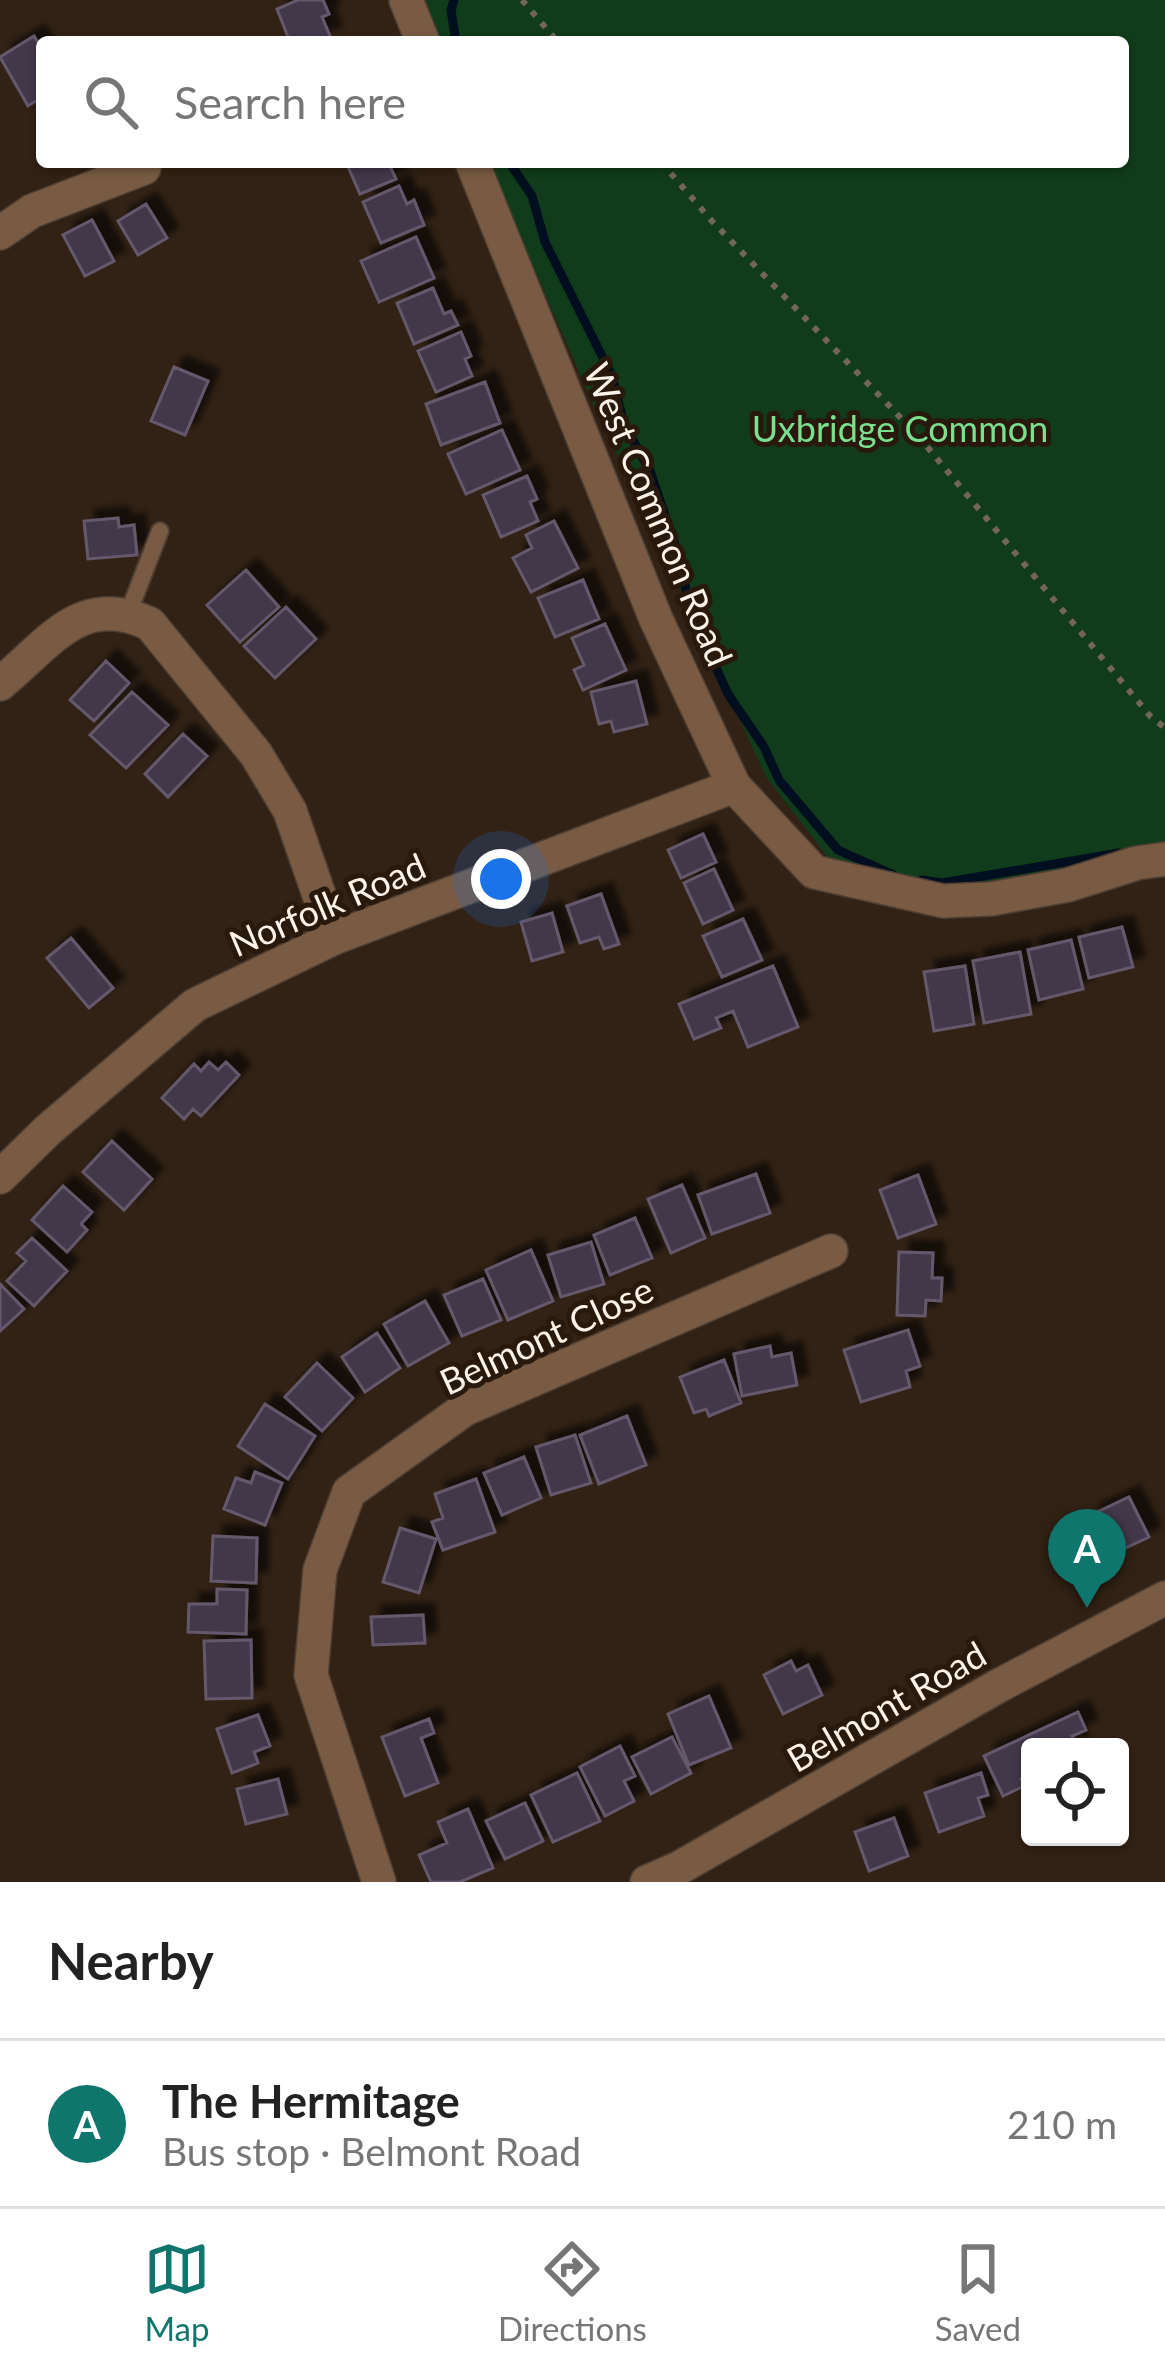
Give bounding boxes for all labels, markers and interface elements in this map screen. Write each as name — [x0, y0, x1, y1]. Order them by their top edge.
search box — [36, 36, 1129, 168]
icon: search — [78, 69, 144, 135]
text: Search here — [174, 75, 406, 129]
street label: West Common Road — [575, 356, 743, 672]
park label: Uxbridge Common — [752, 406, 1048, 450]
street label: Norfolk Road — [222, 843, 432, 965]
your location — [471, 849, 531, 909]
street label: Belmont Close — [432, 1266, 660, 1404]
pin: A — [1048, 1509, 1126, 1608]
street label: Belmont Road — [779, 1631, 993, 1781]
map controls — [1021, 1738, 1129, 1846]
button: locate — [1021, 1738, 1129, 1846]
text: Nearby — [48, 1930, 214, 1991]
text: The Hermitage — [162, 2074, 460, 2128]
text: A — [73, 2101, 101, 2147]
text: 210 m — [1007, 2101, 1117, 2147]
text: Bus stop · Belmont Road — [162, 2128, 581, 2174]
tab: Map — [144, 2236, 210, 2348]
tab: Directions — [498, 2236, 647, 2348]
tab: Saved — [935, 2236, 1021, 2348]

